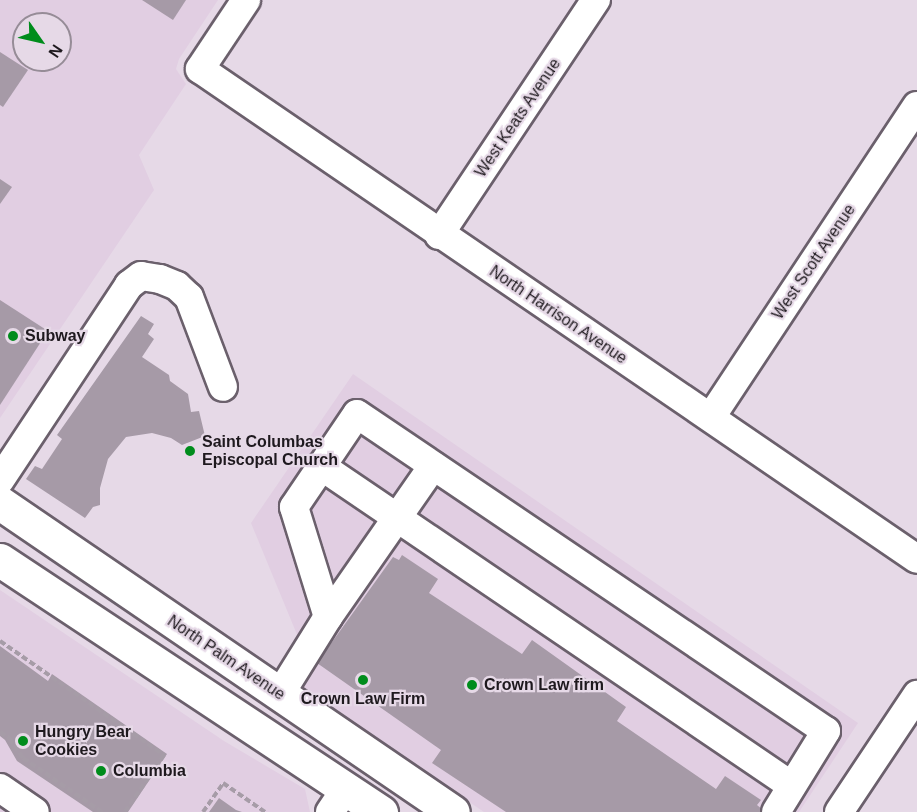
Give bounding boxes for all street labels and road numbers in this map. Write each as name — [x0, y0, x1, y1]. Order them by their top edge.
street label: West Keats Avenue — [471, 55, 565, 181]
street label: West Scott Avenue — [768, 200, 860, 324]
street label: North Harrison Avenue — [485, 262, 631, 368]
street label: North Palm Avenue — [163, 611, 289, 705]

